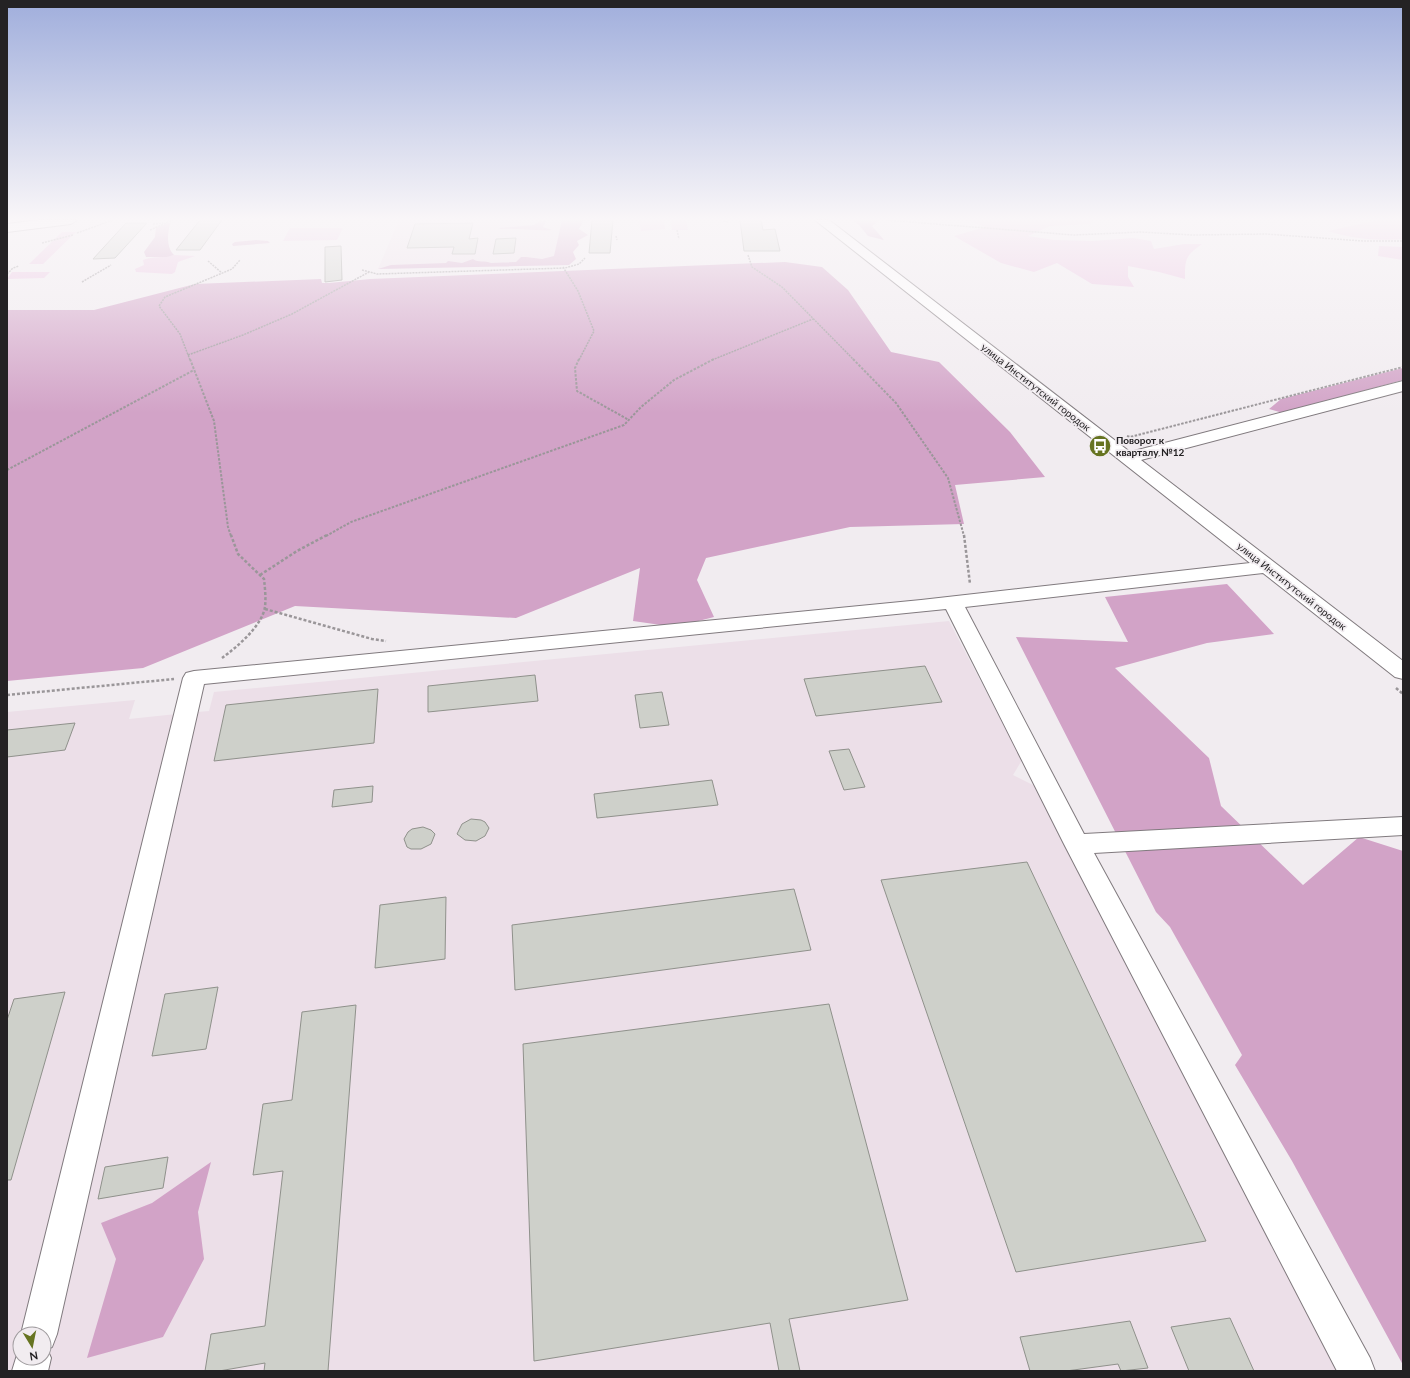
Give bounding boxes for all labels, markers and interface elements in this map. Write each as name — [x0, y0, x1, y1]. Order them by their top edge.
street label: улица Институтский городок — [979, 341, 1094, 434]
bus stop icon: Поворот к кварталу №12 — [1087, 433, 1113, 459]
place label: Поворот к кварталу №12 — [1116, 434, 1185, 458]
street label: улица Институтский городок — [1235, 540, 1350, 633]
north arrow — [12, 1326, 52, 1366]
text: N — [29, 1349, 39, 1363]

